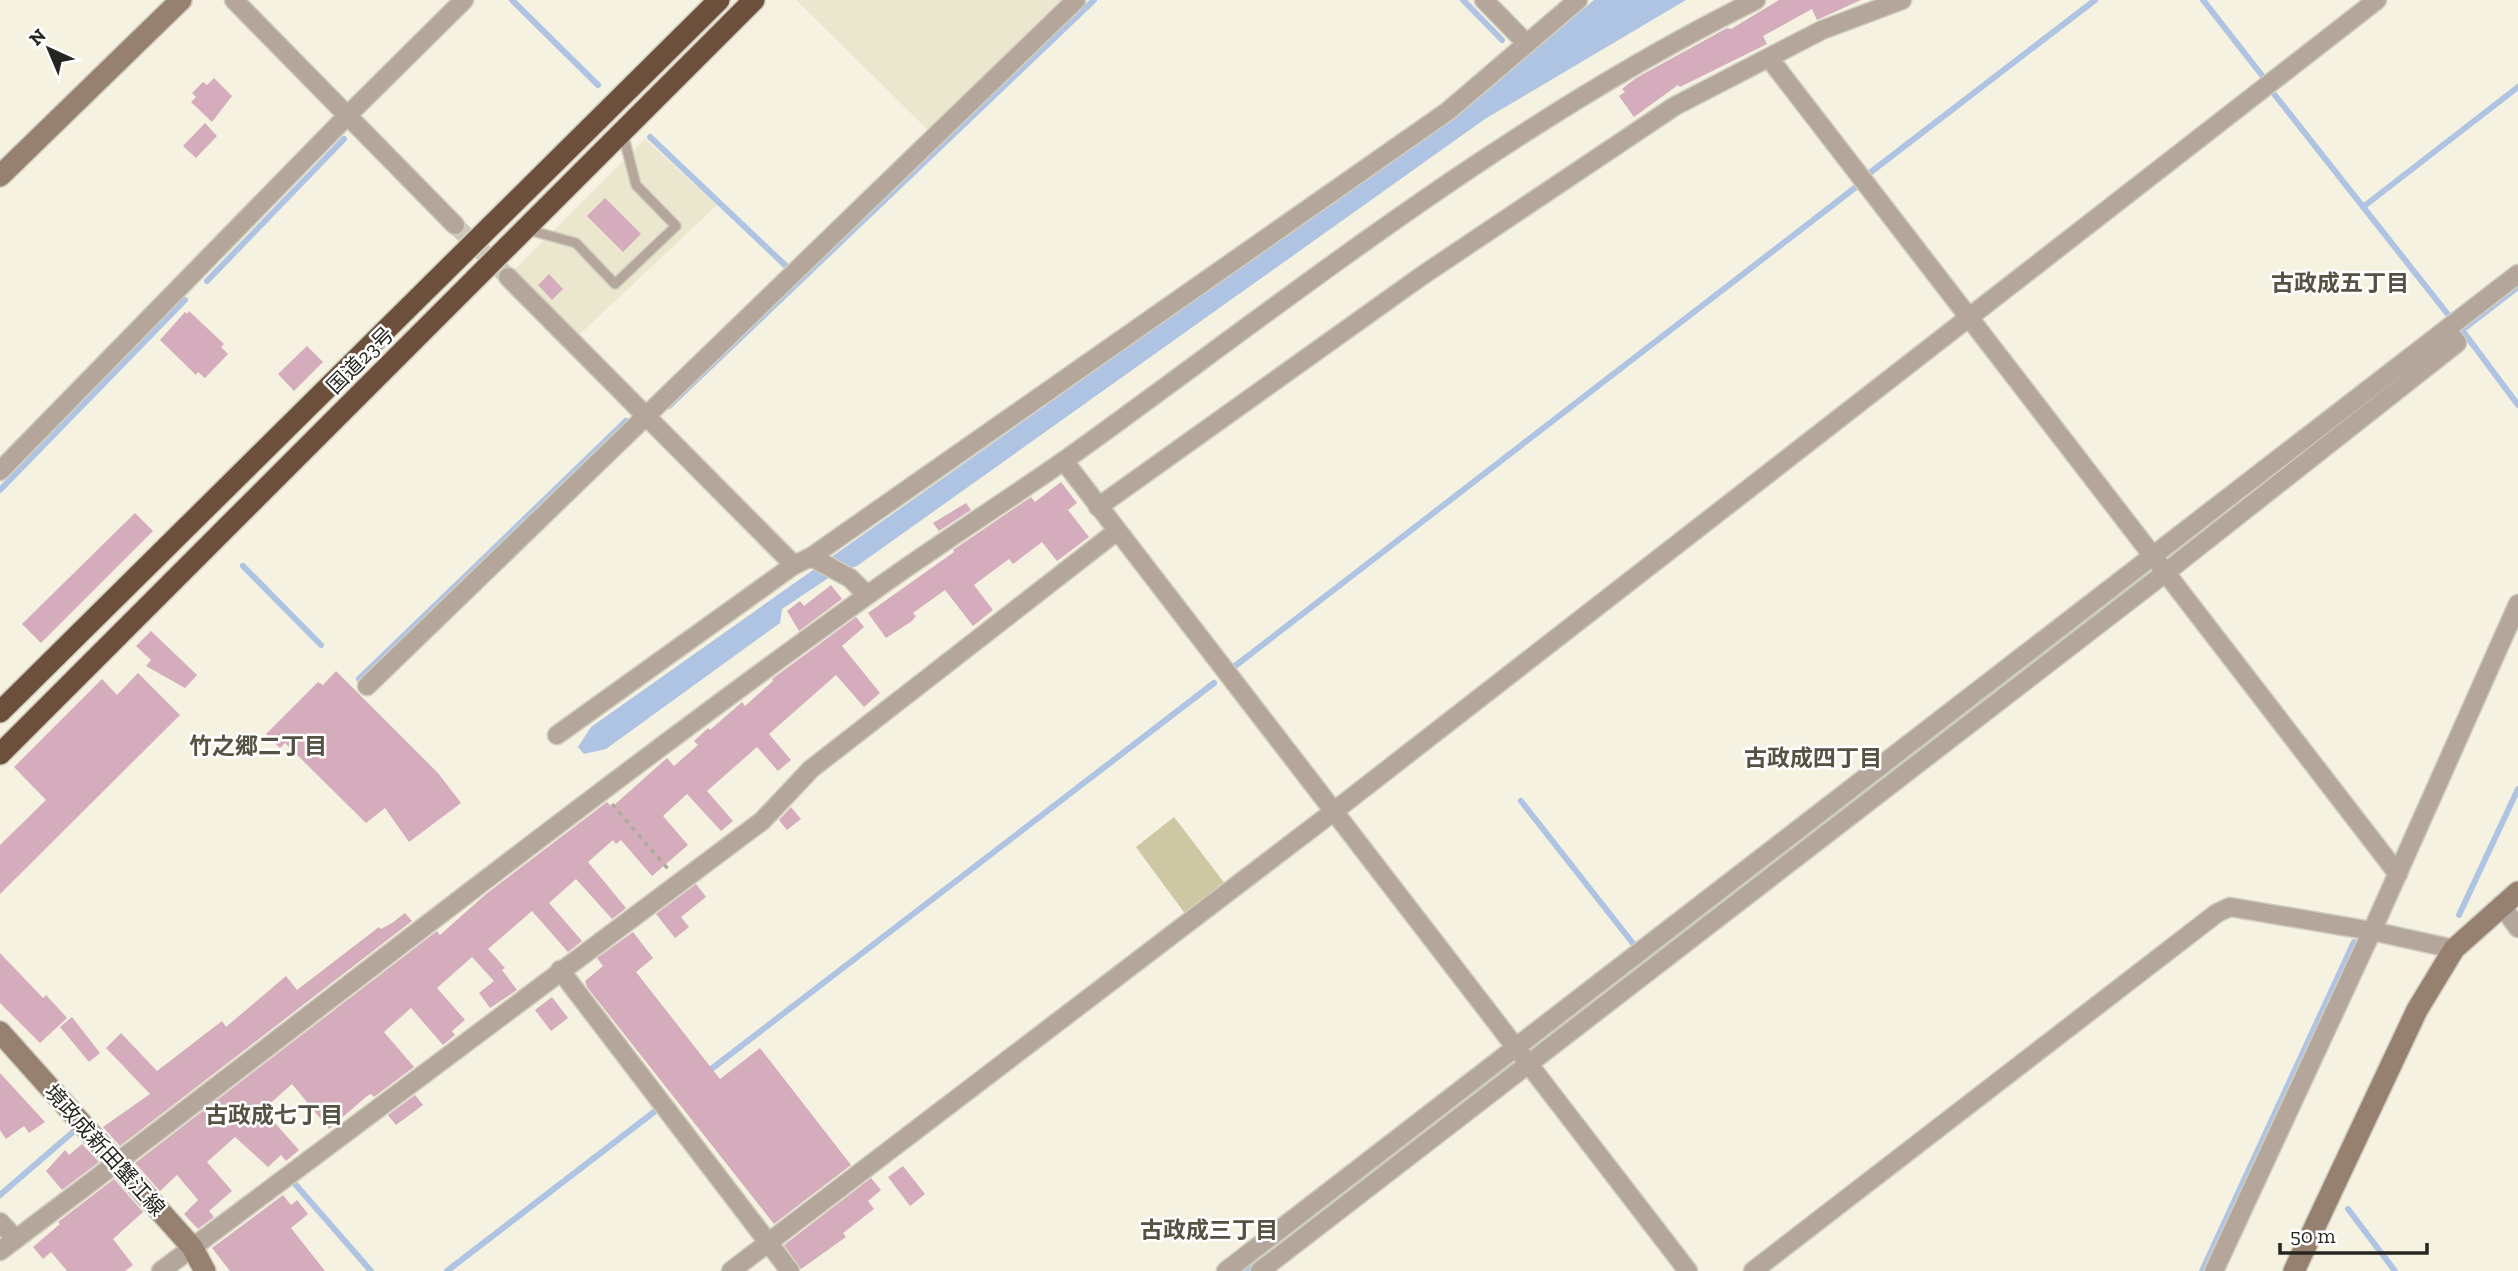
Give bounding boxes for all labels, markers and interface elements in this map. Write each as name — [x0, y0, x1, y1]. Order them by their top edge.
north arrow — [14, 14, 84, 84]
text: N — [24, 24, 51, 50]
district label: 古政成五丁目 — [2271, 269, 2409, 297]
street label: 国道23号 — [321, 321, 399, 399]
district label: 竹之郷二丁目 — [189, 732, 327, 760]
district label: 古政成四丁目 — [1744, 744, 1882, 772]
street label: 境政成新田蟹江線 — [40, 1079, 170, 1221]
district label: 古政成七丁目 — [205, 1101, 343, 1129]
scale bar — [2280, 1212, 2427, 1256]
district label: 古政成三丁目 — [1140, 1216, 1278, 1244]
text: 50 m — [2290, 1223, 2336, 1248]

